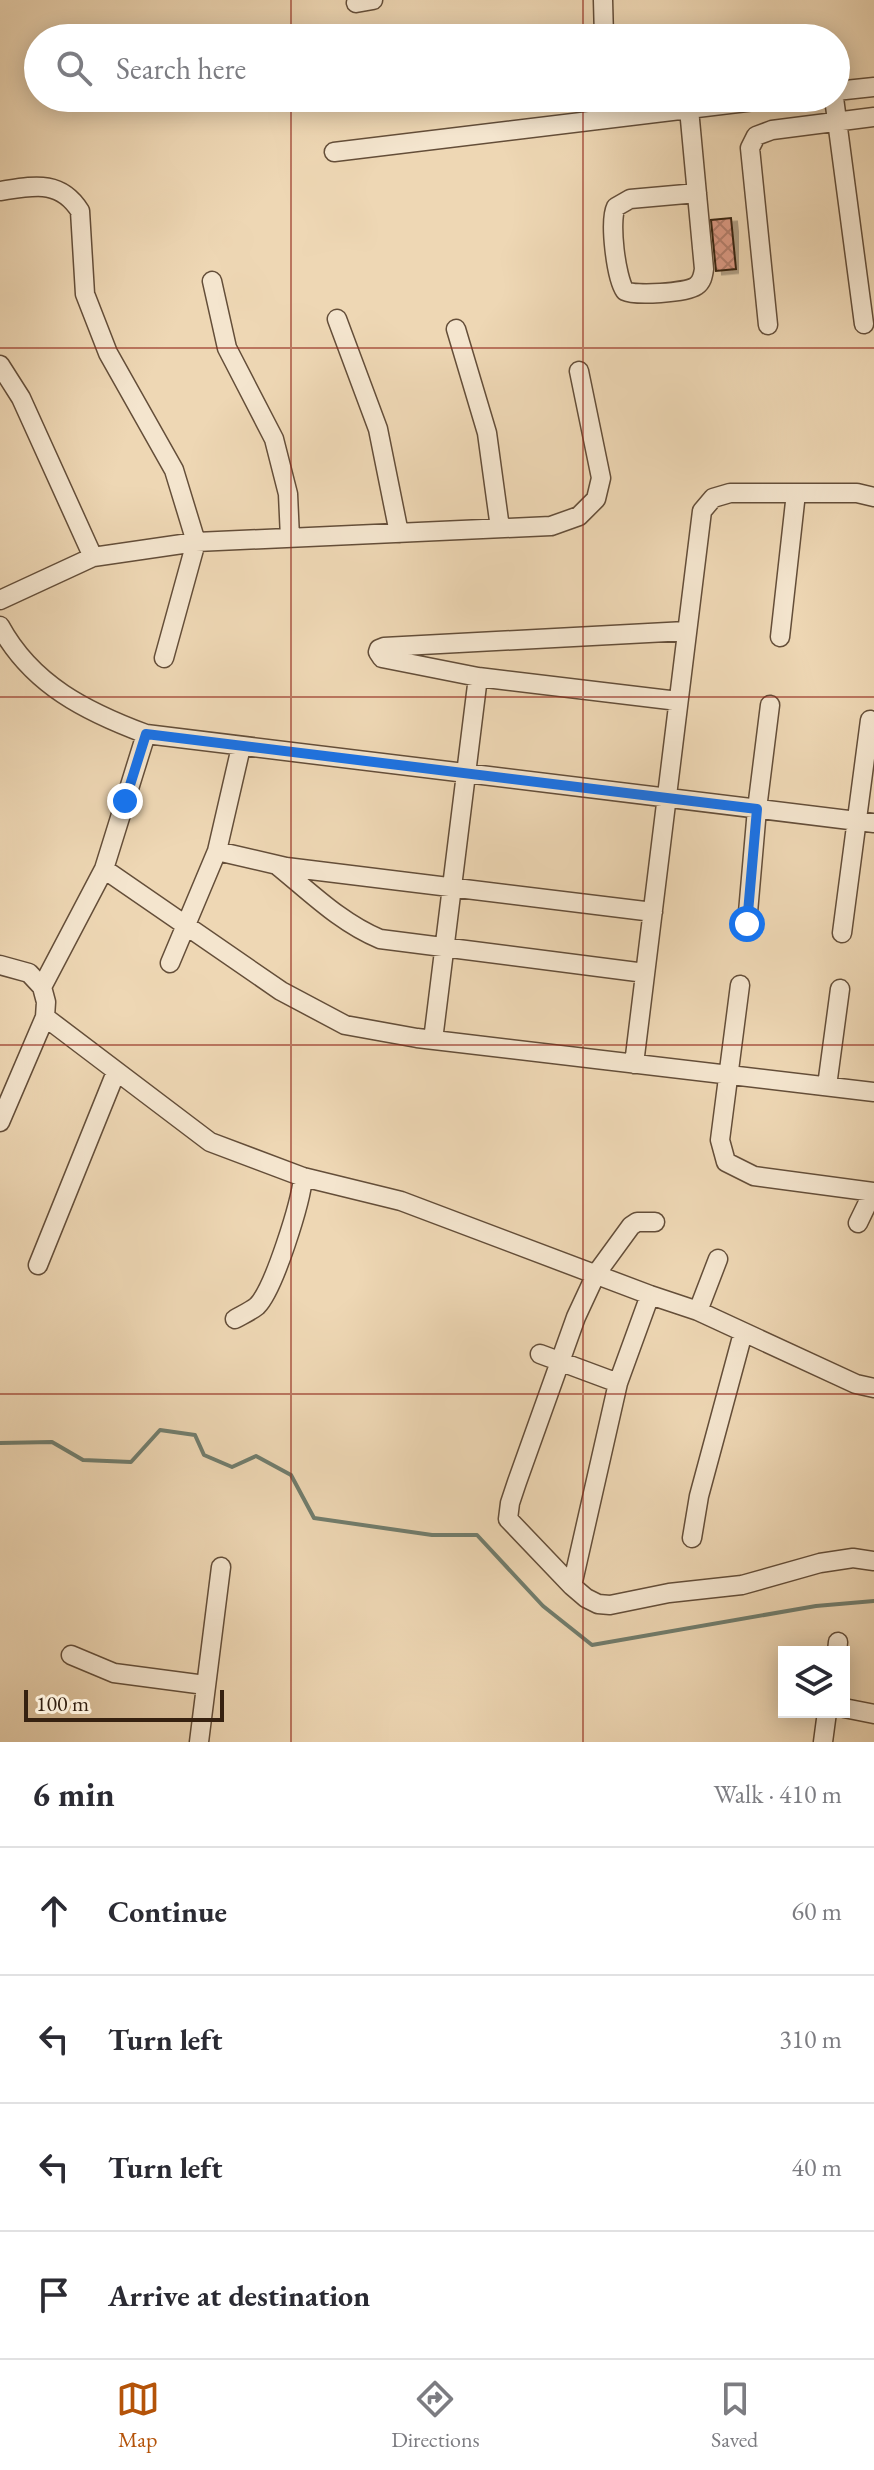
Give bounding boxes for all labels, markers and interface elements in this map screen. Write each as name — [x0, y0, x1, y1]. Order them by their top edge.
search box — [24, 24, 850, 112]
icon: search — [52, 46, 96, 90]
text: Search here — [116, 49, 246, 88]
route end — [107, 783, 143, 819]
route start — [729, 906, 765, 942]
map controls — [778, 1646, 850, 1718]
button: layers — [778, 1646, 850, 1718]
scale bar — [24, 1686, 224, 1722]
text: 100 m — [36, 1689, 89, 1718]
text: 6 min — [32, 1772, 115, 1816]
text: Walk · 410 m — [714, 1777, 842, 1811]
icon: ahead — [32, 1889, 76, 1933]
text: Continue — [108, 1892, 227, 1931]
text: 60 m — [792, 1894, 842, 1928]
icon: left — [32, 2017, 76, 2061]
text: Turn left — [108, 2020, 222, 2059]
text: 310 m — [779, 2022, 842, 2056]
icon: left — [32, 2145, 76, 2189]
text: Turn left — [108, 2148, 222, 2187]
text: 40 m — [792, 2150, 842, 2184]
icon: arrive — [32, 2273, 76, 2317]
text: Arrive at destination — [108, 2276, 370, 2315]
tab: Map — [116, 2377, 160, 2454]
tab: Directions — [391, 2377, 480, 2454]
tab: Saved — [711, 2377, 758, 2454]

